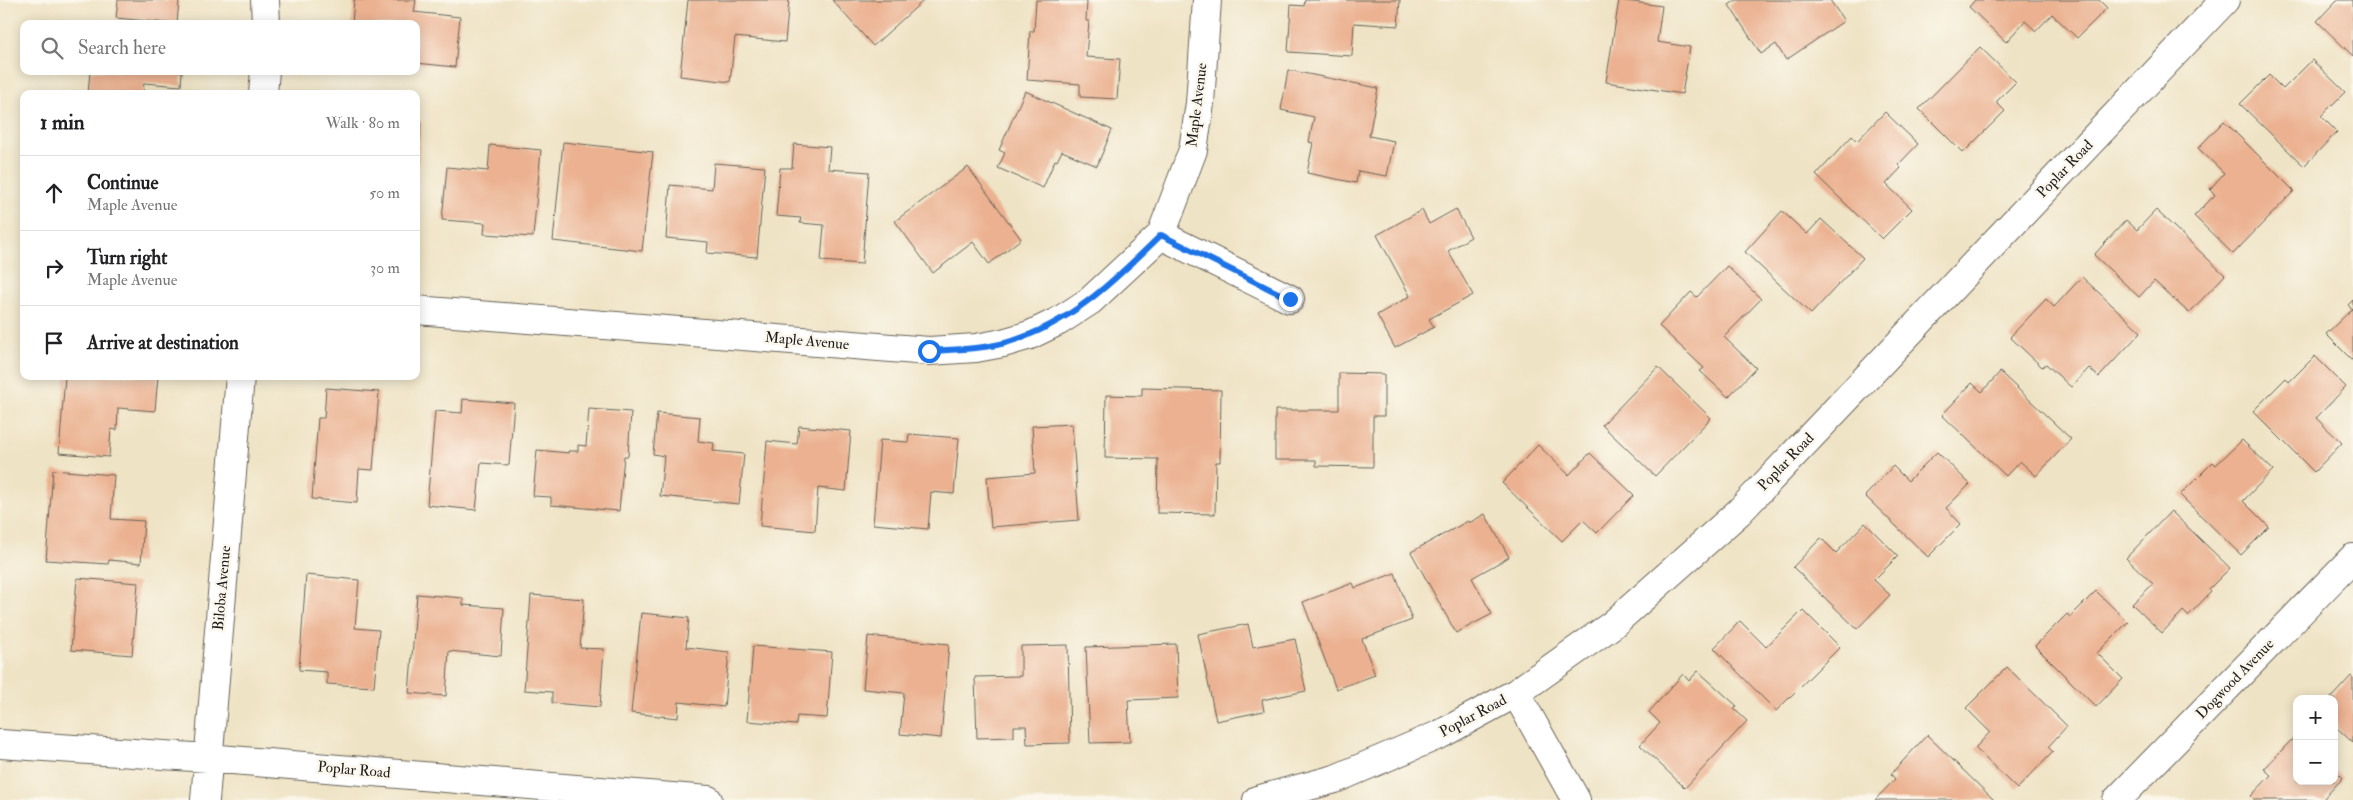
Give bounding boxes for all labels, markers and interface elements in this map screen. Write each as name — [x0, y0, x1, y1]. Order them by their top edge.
search box — [20, 20, 420, 75]
icon: search — [38, 34, 66, 62]
text: Search here — [78, 36, 166, 60]
street label: Maple Avenue — [1182, 62, 1213, 148]
text: 1 min — [40, 109, 85, 136]
text: Walk · 80 m — [325, 113, 400, 133]
street label: Poplar Road — [2033, 136, 2098, 203]
text: Continue — [87, 171, 158, 195]
icon: ahead — [40, 179, 68, 207]
text: 50 m — [369, 183, 400, 203]
text: Maple Avenue — [87, 195, 177, 215]
text: Turn right — [87, 246, 167, 270]
icon: right — [40, 254, 68, 282]
text: 30 m — [370, 258, 400, 278]
text: Maple Avenue — [87, 270, 177, 290]
route end — [1279, 288, 1302, 311]
street label: Maple Avenue — [764, 328, 850, 355]
icon: arrive — [40, 329, 68, 357]
text: Arrive at destination — [87, 331, 239, 355]
route start — [918, 340, 941, 363]
street label: Poplar Road — [1754, 429, 1819, 496]
street label: Biloba Avenue — [209, 545, 235, 631]
street label: Dogwood Avenue — [2192, 635, 2278, 723]
street label: Poplar Road — [1436, 690, 1511, 742]
map controls — [2293, 695, 2338, 785]
button: + — [2293, 695, 2338, 740]
button: − — [2293, 740, 2338, 785]
street label: Poplar Road — [317, 757, 392, 784]

